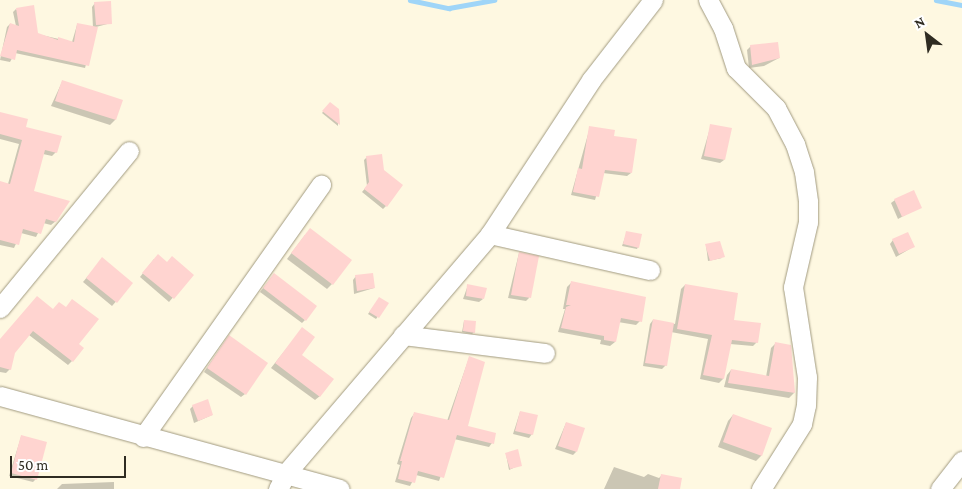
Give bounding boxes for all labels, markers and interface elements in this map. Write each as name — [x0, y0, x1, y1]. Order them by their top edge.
north arrow — [902, 10, 952, 60]
text: N — [911, 13, 928, 31]
scale bar — [12, 446, 129, 478]
text: 50 m — [18, 457, 48, 473]

